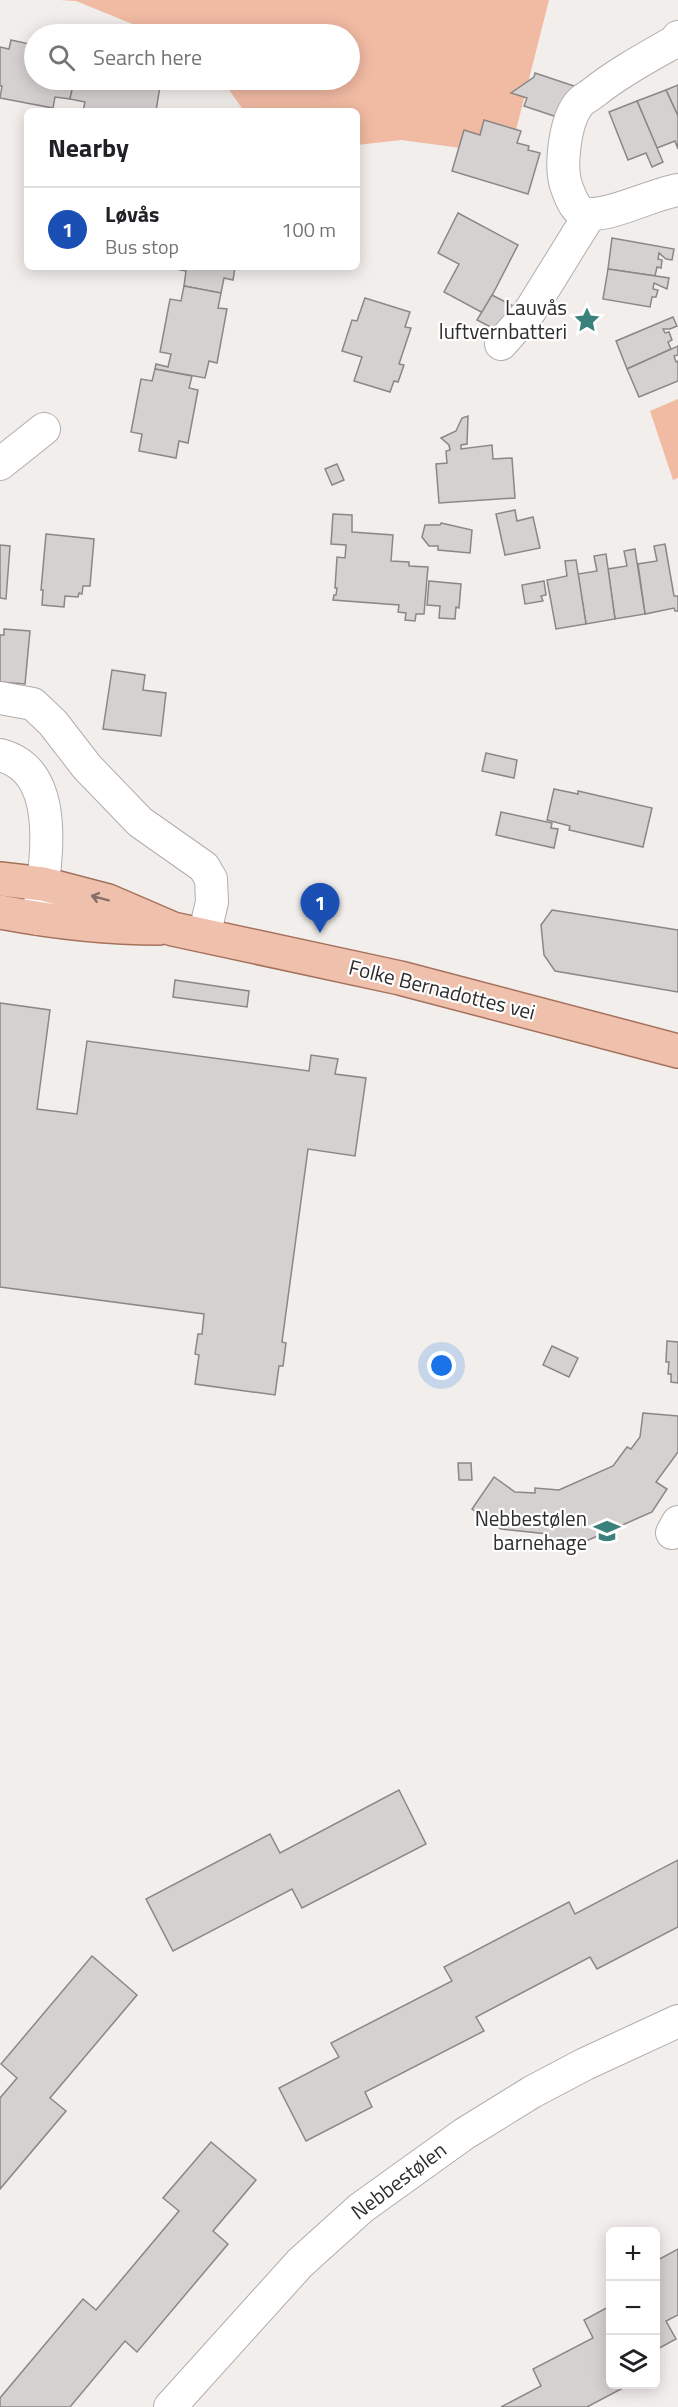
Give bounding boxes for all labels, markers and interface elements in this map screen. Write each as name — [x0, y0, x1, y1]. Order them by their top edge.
search box — [24, 24, 360, 90]
text: Search here — [93, 40, 202, 74]
icon: search — [45, 41, 78, 74]
text: Nearby — [48, 128, 129, 167]
text: Løvås — [105, 197, 159, 231]
text: 1 — [62, 214, 73, 245]
text: 100 m — [281, 214, 336, 245]
text: Bus stop — [105, 231, 179, 262]
place label: Lauvås luftvernbatteri — [439, 291, 567, 347]
place icon: Lauvås luftvernbatteri — [572, 305, 602, 335]
pin: 1 — [300, 884, 340, 933]
one-way arrow — [91, 892, 110, 904]
street label: Folke Bernadottes vei — [346, 950, 539, 1028]
your location — [427, 1351, 456, 1380]
place label: Nebbestølen barnehage — [475, 1502, 587, 1558]
school or university icon: Nebbestølen barnehage — [592, 1516, 622, 1546]
street label: Nebbestølen — [344, 2134, 453, 2227]
map controls — [606, 2227, 660, 2389]
button: + — [606, 2227, 660, 2281]
button: − — [606, 2281, 660, 2335]
button: layers — [606, 2335, 660, 2389]

